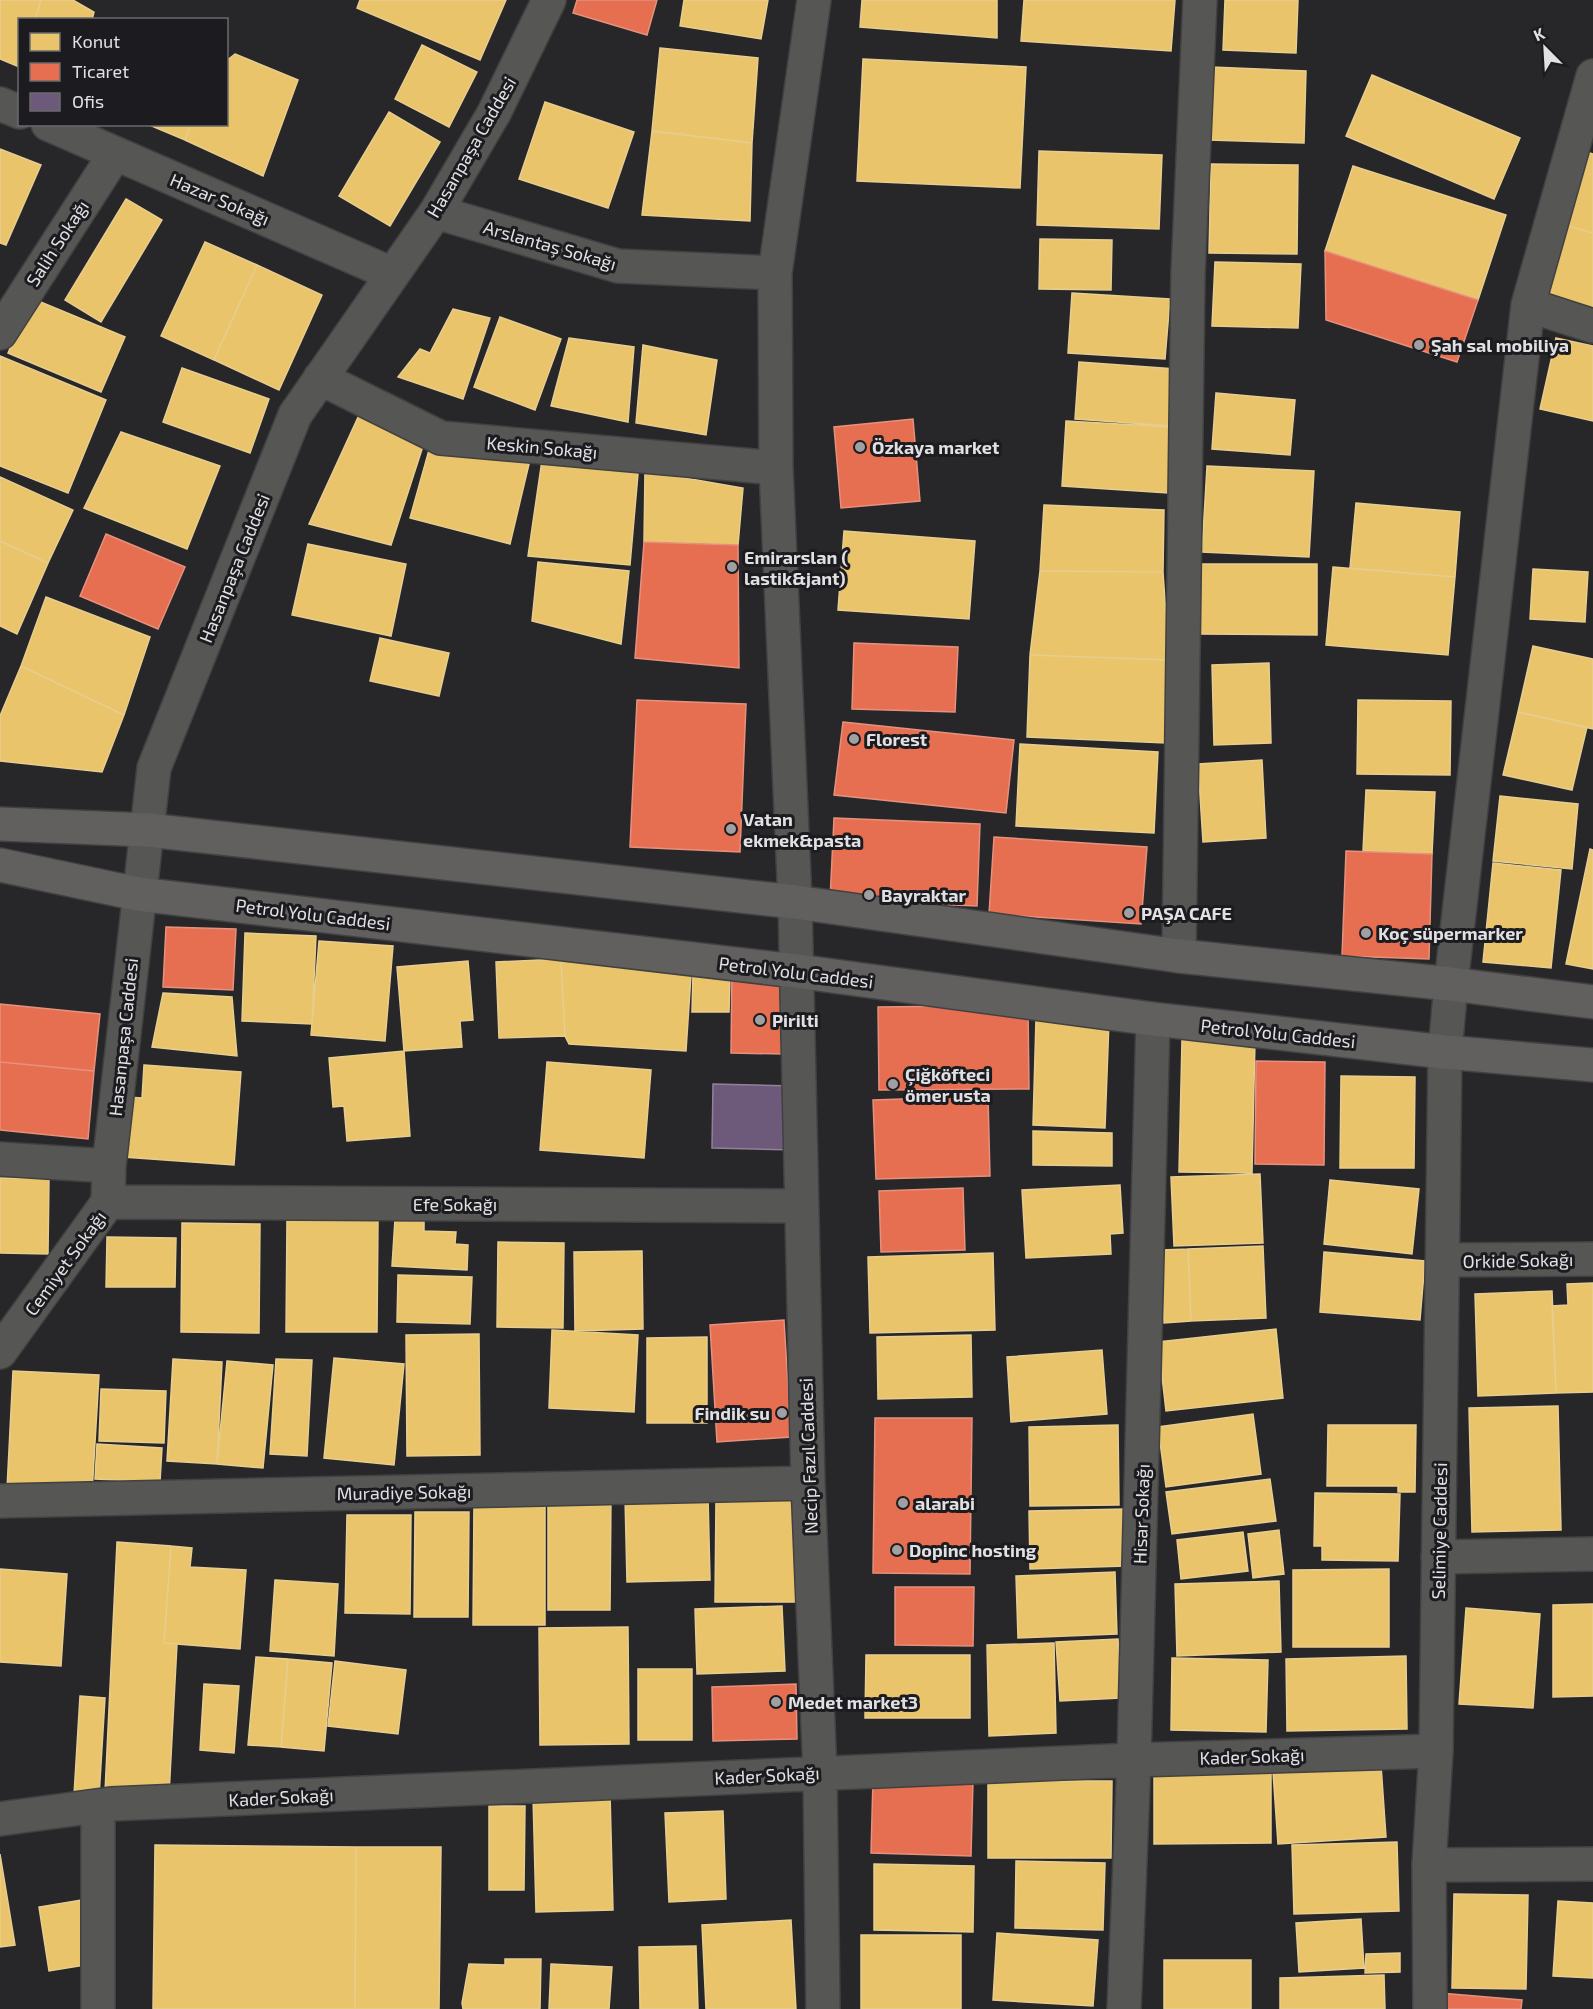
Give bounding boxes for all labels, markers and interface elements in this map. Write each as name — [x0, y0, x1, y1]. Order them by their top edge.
legend — [18, 18, 228, 126]
north arrow — [1515, 18, 1575, 78]
text: K — [1530, 23, 1548, 45]
text: Konut — [72, 30, 120, 52]
text: Ticaret — [72, 60, 129, 82]
street label: Hasanpaşa Caddesi — [422, 73, 521, 222]
text: Ofis — [72, 90, 104, 112]
street label: Hazar Sokağı — [167, 168, 273, 230]
street label: Salih Sokağı — [21, 196, 93, 290]
street label: Arslantaş Sokağı — [481, 216, 619, 275]
place label: Şah sal mobiliya — [1431, 334, 1569, 357]
marker: Şah sal mobiliya — [1412, 338, 1426, 352]
street label: Keskin Sokağı — [486, 431, 598, 463]
place label: Özkaya market — [872, 436, 1000, 458]
marker: Özkaya market — [853, 440, 867, 454]
street label: Hasanpaşa Caddesi — [194, 490, 275, 646]
place label: Emirarslan ( lastik&jant) — [744, 546, 848, 589]
marker: Emirarslan ( lastik&jant) — [725, 560, 739, 574]
place label: Florest — [866, 728, 928, 750]
marker: Florest — [847, 732, 861, 746]
place label: Vatan ekmek&pasta — [743, 808, 861, 851]
marker: Vatan ekmek&pasta — [724, 822, 738, 836]
place label: Bayraktar — [881, 884, 966, 906]
marker: Bayraktar — [862, 888, 876, 902]
street label: Petrol Yolu Caddesi — [234, 894, 392, 934]
place label: PAŞA CAFE — [1141, 902, 1232, 925]
marker: PAŞA CAFE — [1122, 906, 1136, 920]
place label: Koç süpermarker — [1378, 922, 1523, 945]
marker: Koç süpermarker — [1359, 926, 1373, 940]
street label: Petrol Yolu Caddesi — [717, 952, 875, 992]
street label: Hasanpaşa Caddesi — [104, 957, 143, 1117]
place label: Pirilti — [772, 1009, 819, 1031]
marker: Pirilti — [753, 1013, 767, 1027]
street label: Petrol Yolu Caddesi — [1199, 1014, 1357, 1052]
place label: Çiğköfteci ömer usta — [905, 1063, 991, 1106]
marker: Çiğköfteci ömer usta — [886, 1077, 900, 1091]
street label: Efe Sokağı — [413, 1193, 497, 1215]
street label: Cemiyet Sokağı — [20, 1206, 110, 1320]
street label: Orkide Sokağı — [1462, 1248, 1574, 1272]
street label: Necip Fazıl Caddesi — [794, 1378, 822, 1534]
place label: Findik su — [694, 1402, 770, 1424]
marker: Findik su — [775, 1406, 789, 1420]
street label: Selimiye Caddesi — [1427, 1462, 1451, 1600]
street label: Hisar Sokağı — [1128, 1464, 1154, 1564]
street label: Muradiye Sokağı — [336, 1480, 472, 1504]
place label: alarabi — [915, 1492, 975, 1514]
marker: alarabi — [896, 1496, 910, 1510]
place label: Dopinc hosting — [909, 1539, 1037, 1561]
marker: Dopinc hosting — [890, 1543, 904, 1557]
place label: Medet market3 — [788, 1691, 918, 1713]
marker: Medet market3 — [769, 1695, 783, 1709]
street label: Kader Sokağı — [1199, 1743, 1305, 1769]
street label: Kader Sokağı — [714, 1761, 820, 1789]
street label: Kader Sokağı — [228, 1783, 334, 1811]

